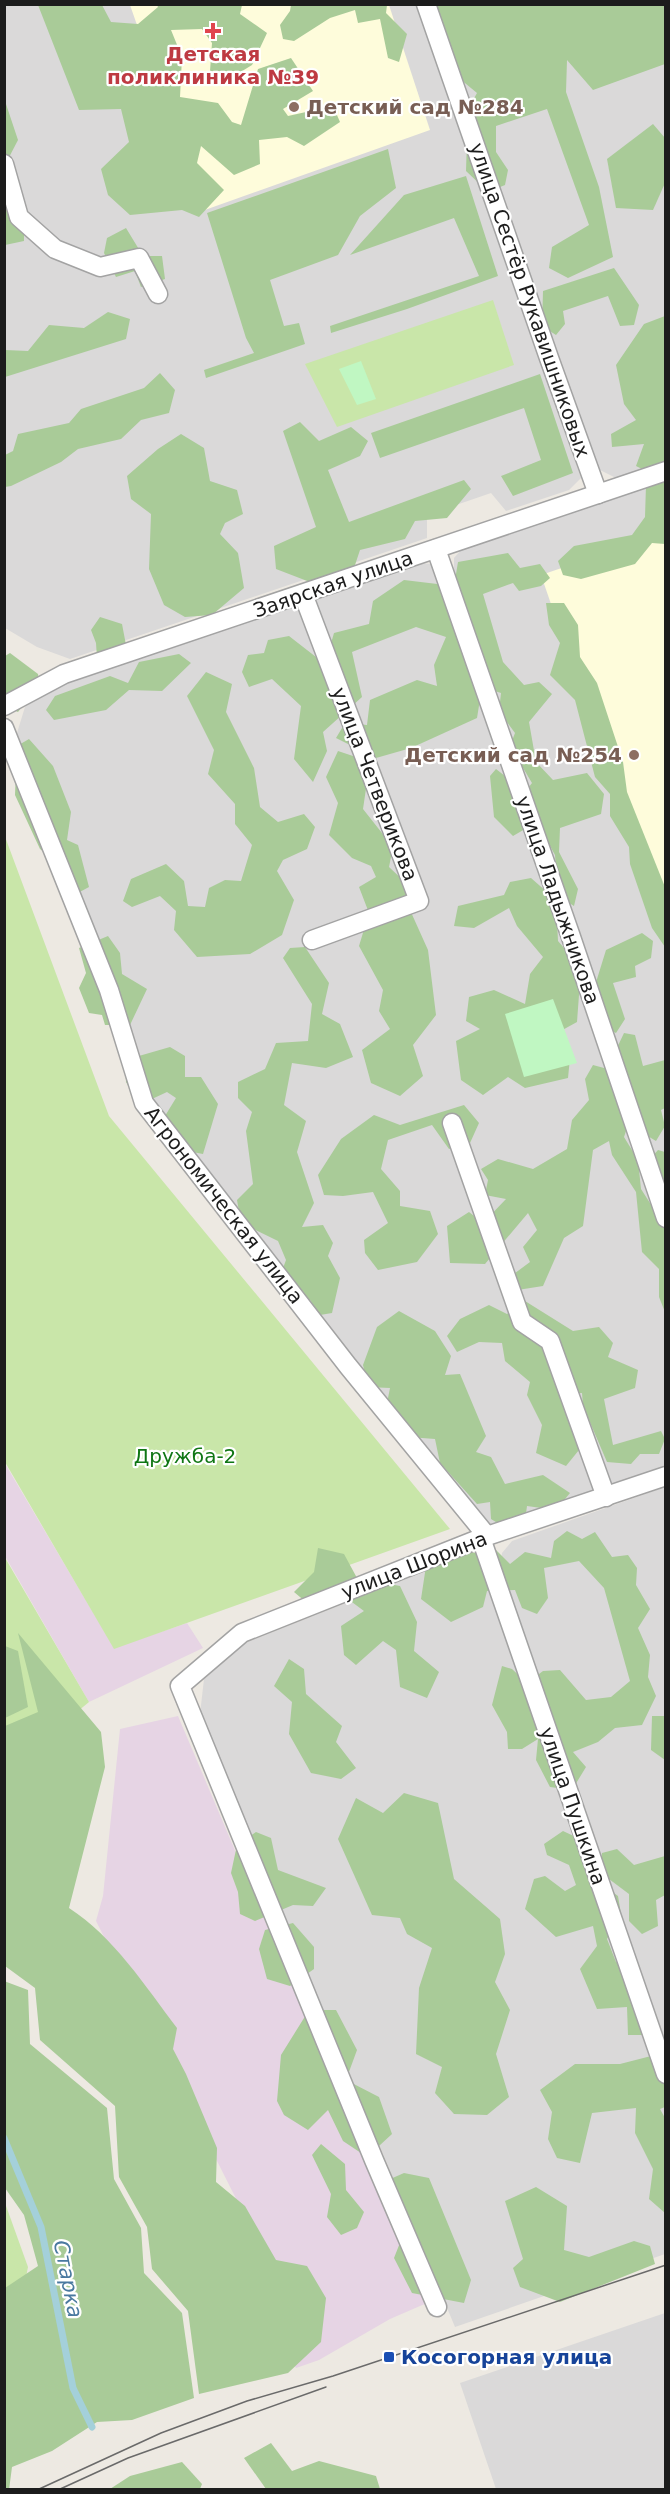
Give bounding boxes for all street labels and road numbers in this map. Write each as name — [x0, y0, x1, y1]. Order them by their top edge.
street label: улица Сестёр Рукавишниковых — [465, 139, 595, 461]
street label: Заярская улица — [250, 545, 416, 623]
street label: улица Четверикова — [327, 684, 423, 884]
street label: улица Ладыжникова — [511, 792, 605, 1008]
street label: Агрономическая улица — [139, 1102, 309, 1308]
street label: улица Шорина — [338, 1526, 490, 1604]
street label: улица Пушкина — [535, 1724, 611, 1888]

